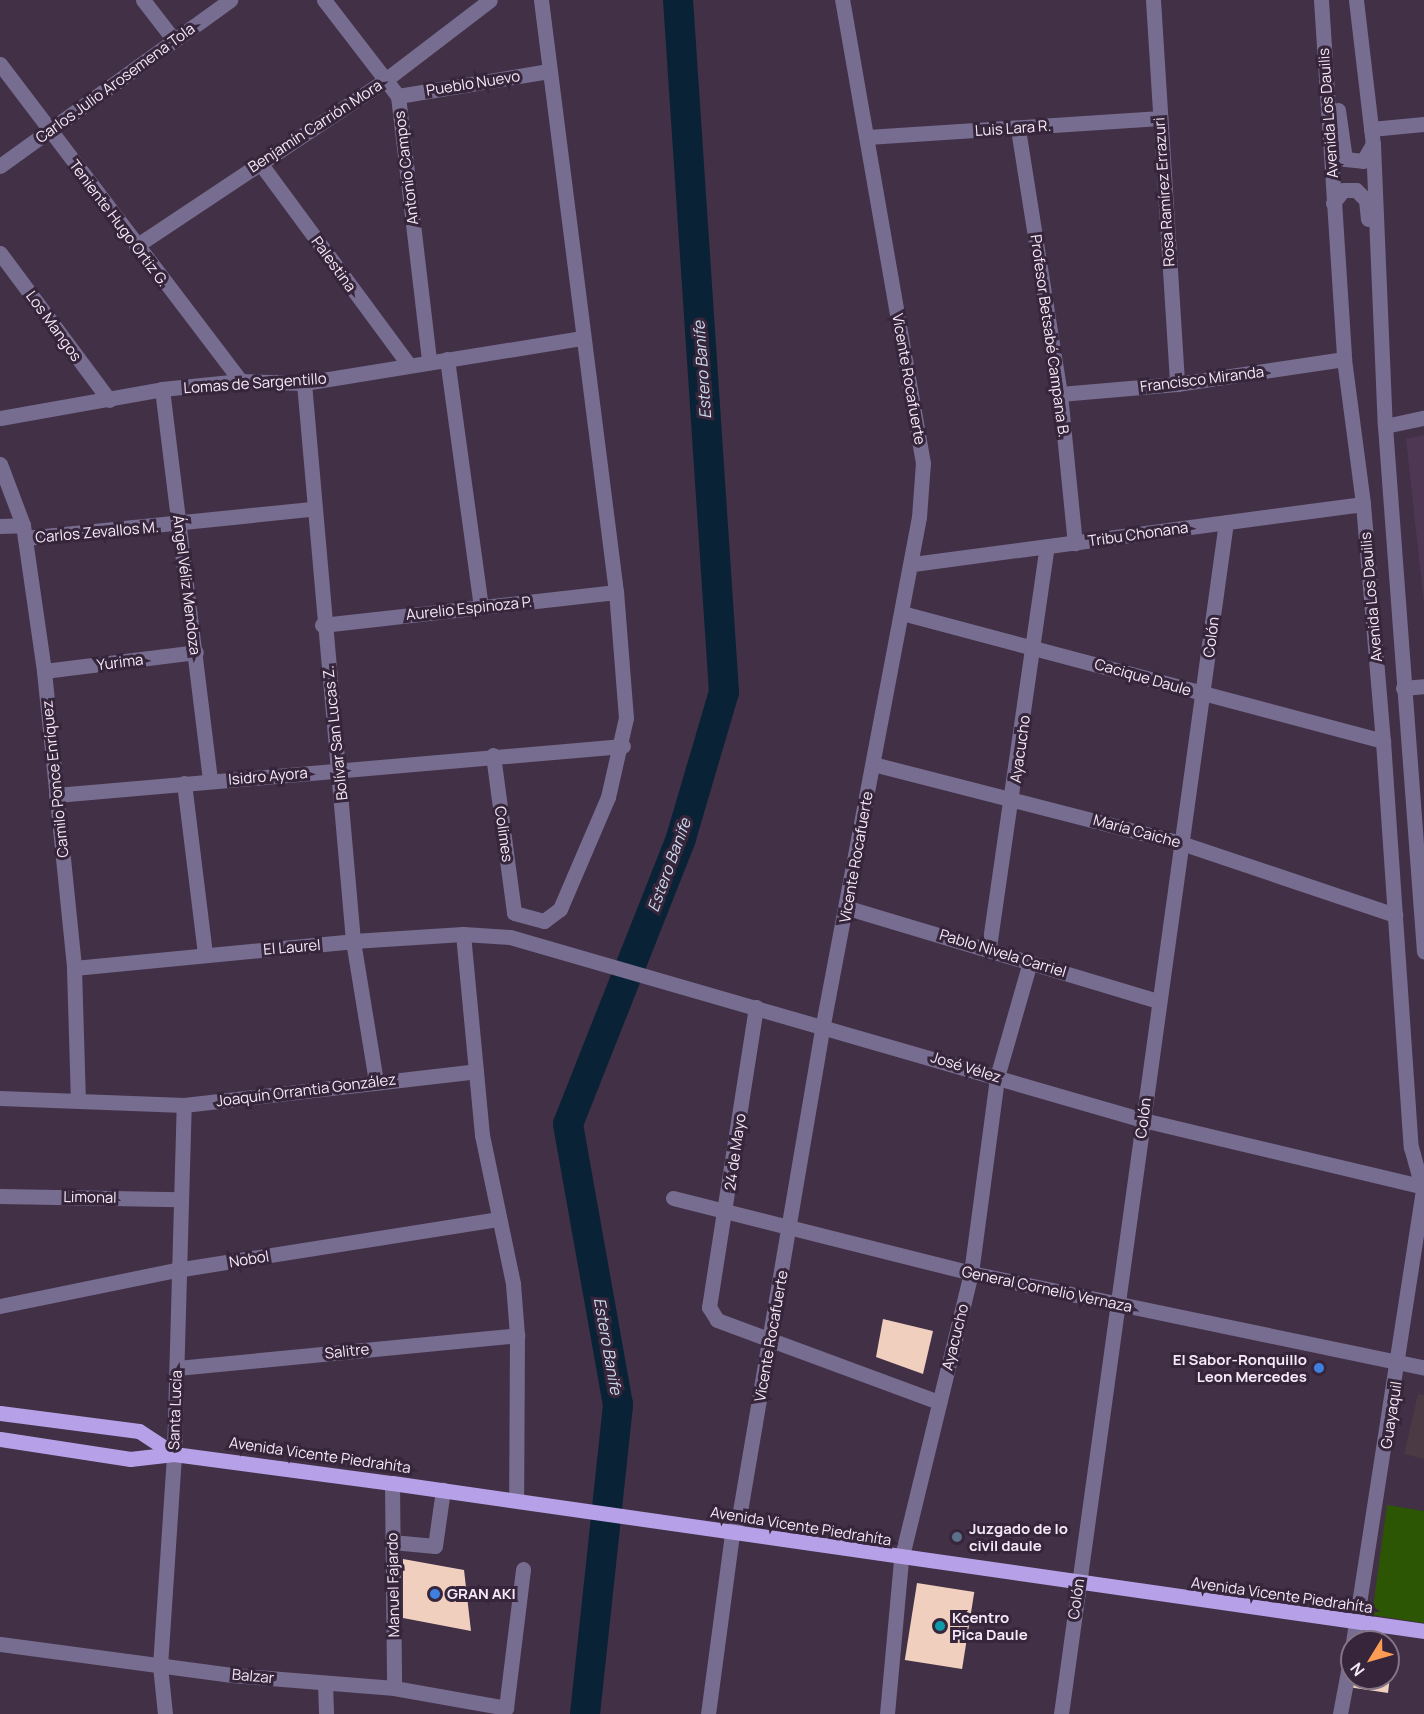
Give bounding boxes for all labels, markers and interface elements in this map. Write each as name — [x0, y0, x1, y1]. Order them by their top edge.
street label: Carlos Julio Arosemena Tola — [32, 19, 198, 147]
street label: Avenida Los Dauilis — [1314, 47, 1342, 179]
street label: Pueblo Nuevo — [425, 67, 521, 99]
street label: Benjamín Carrión Mora — [245, 76, 385, 176]
street label: Antonio Campos — [390, 110, 422, 226]
street label: Luis Lara R. — [974, 116, 1052, 140]
street label: Rosa Ramírez Errazuri — [1150, 117, 1178, 267]
street label: Teniente Hugo Ortiz G. — [66, 156, 172, 290]
street label: Palestina — [308, 233, 360, 295]
street label: Profesor Betsabé Campana B. — [1027, 233, 1073, 439]
street label: Los Mangos — [22, 287, 86, 365]
street label: Vicente Rocafuerte — [889, 312, 929, 446]
water label: Estero Banife — [689, 321, 715, 419]
street label: Francisco Miranda — [1139, 362, 1265, 396]
street label: Lomas de Sargentillo — [183, 369, 327, 397]
street label: Ángel Véliz Mendoza — [169, 514, 205, 656]
street label: Carlos Zevallos M. — [34, 518, 160, 546]
street label: Tribu Chonana — [1087, 518, 1189, 550]
street label: Avenida Los Dauilis — [1356, 531, 1386, 663]
street label: Aurelio Espinoza P. — [405, 592, 533, 624]
street label: Colón — [1200, 616, 1222, 658]
street label: Yurima — [96, 650, 144, 674]
street label: Cacique Daule — [1093, 655, 1193, 699]
street label: Bolívar San Lucas Z. — [319, 665, 351, 801]
street label: Camilo Ponce Enríquez — [38, 699, 72, 859]
street label: Ayacucho — [1006, 714, 1034, 784]
street label: Isidro Ayora — [228, 764, 308, 788]
street label: Vicente Rocafuerte — [836, 790, 876, 924]
street label: Colimes — [491, 805, 517, 863]
street label: María Caiche — [1091, 811, 1183, 851]
water label: Estero Banife — [643, 816, 695, 914]
street label: Pablo Nivela Carriel — [937, 925, 1069, 981]
street label: El Laurel — [263, 936, 321, 958]
street label: José Vélez — [929, 1048, 1003, 1086]
street label: Joaquín Orrantia González — [215, 1070, 397, 1110]
street label: Colón — [1132, 1097, 1154, 1139]
street label: 24 de Mayo — [721, 1112, 749, 1192]
street label: Limonal — [63, 1188, 117, 1206]
street label: Nobol — [228, 1247, 270, 1271]
street label: General Cornelio Vernaza — [960, 1262, 1134, 1316]
street label: Vicente Rocafuerte — [751, 1269, 791, 1403]
water label: Estero Banife — [590, 1296, 626, 1396]
street label: Ayacucho — [938, 1302, 972, 1372]
street label: Salitre — [324, 1340, 370, 1362]
place label: El Sabor-Ronquillo Leon Mercedes — [1173, 1350, 1307, 1385]
marker: El Sabor-Ronquillo Leon Mercedes — [1312, 1361, 1326, 1375]
street label: Santa Lucía — [165, 1370, 185, 1450]
street label: Guayaquil — [1377, 1380, 1405, 1450]
street label: Avenida Vicente Piedrahíta — [228, 1433, 412, 1477]
street label: Avenida Vicente Piedrahíta — [709, 1503, 893, 1549]
place label: Juzgado de lo civil daule — [969, 1519, 1068, 1554]
marker: Juzgado de lo civil daule — [950, 1530, 964, 1544]
street label: Manuel Fajardo — [383, 1532, 403, 1638]
street label: Avenida Vicente Piedrahíta — [1190, 1573, 1374, 1617]
street label: Colón — [1064, 1578, 1088, 1620]
place label: GRAN AKI — [447, 1585, 516, 1603]
marker: GRAN AKI — [428, 1587, 442, 1601]
place label: Kcentro Pica Daule — [952, 1608, 1028, 1643]
marker: Kcentro Pica Daule — [933, 1619, 947, 1633]
north arrow — [1340, 1630, 1400, 1690]
text: N — [1345, 1658, 1369, 1681]
street label: Balzar — [231, 1665, 275, 1687]

